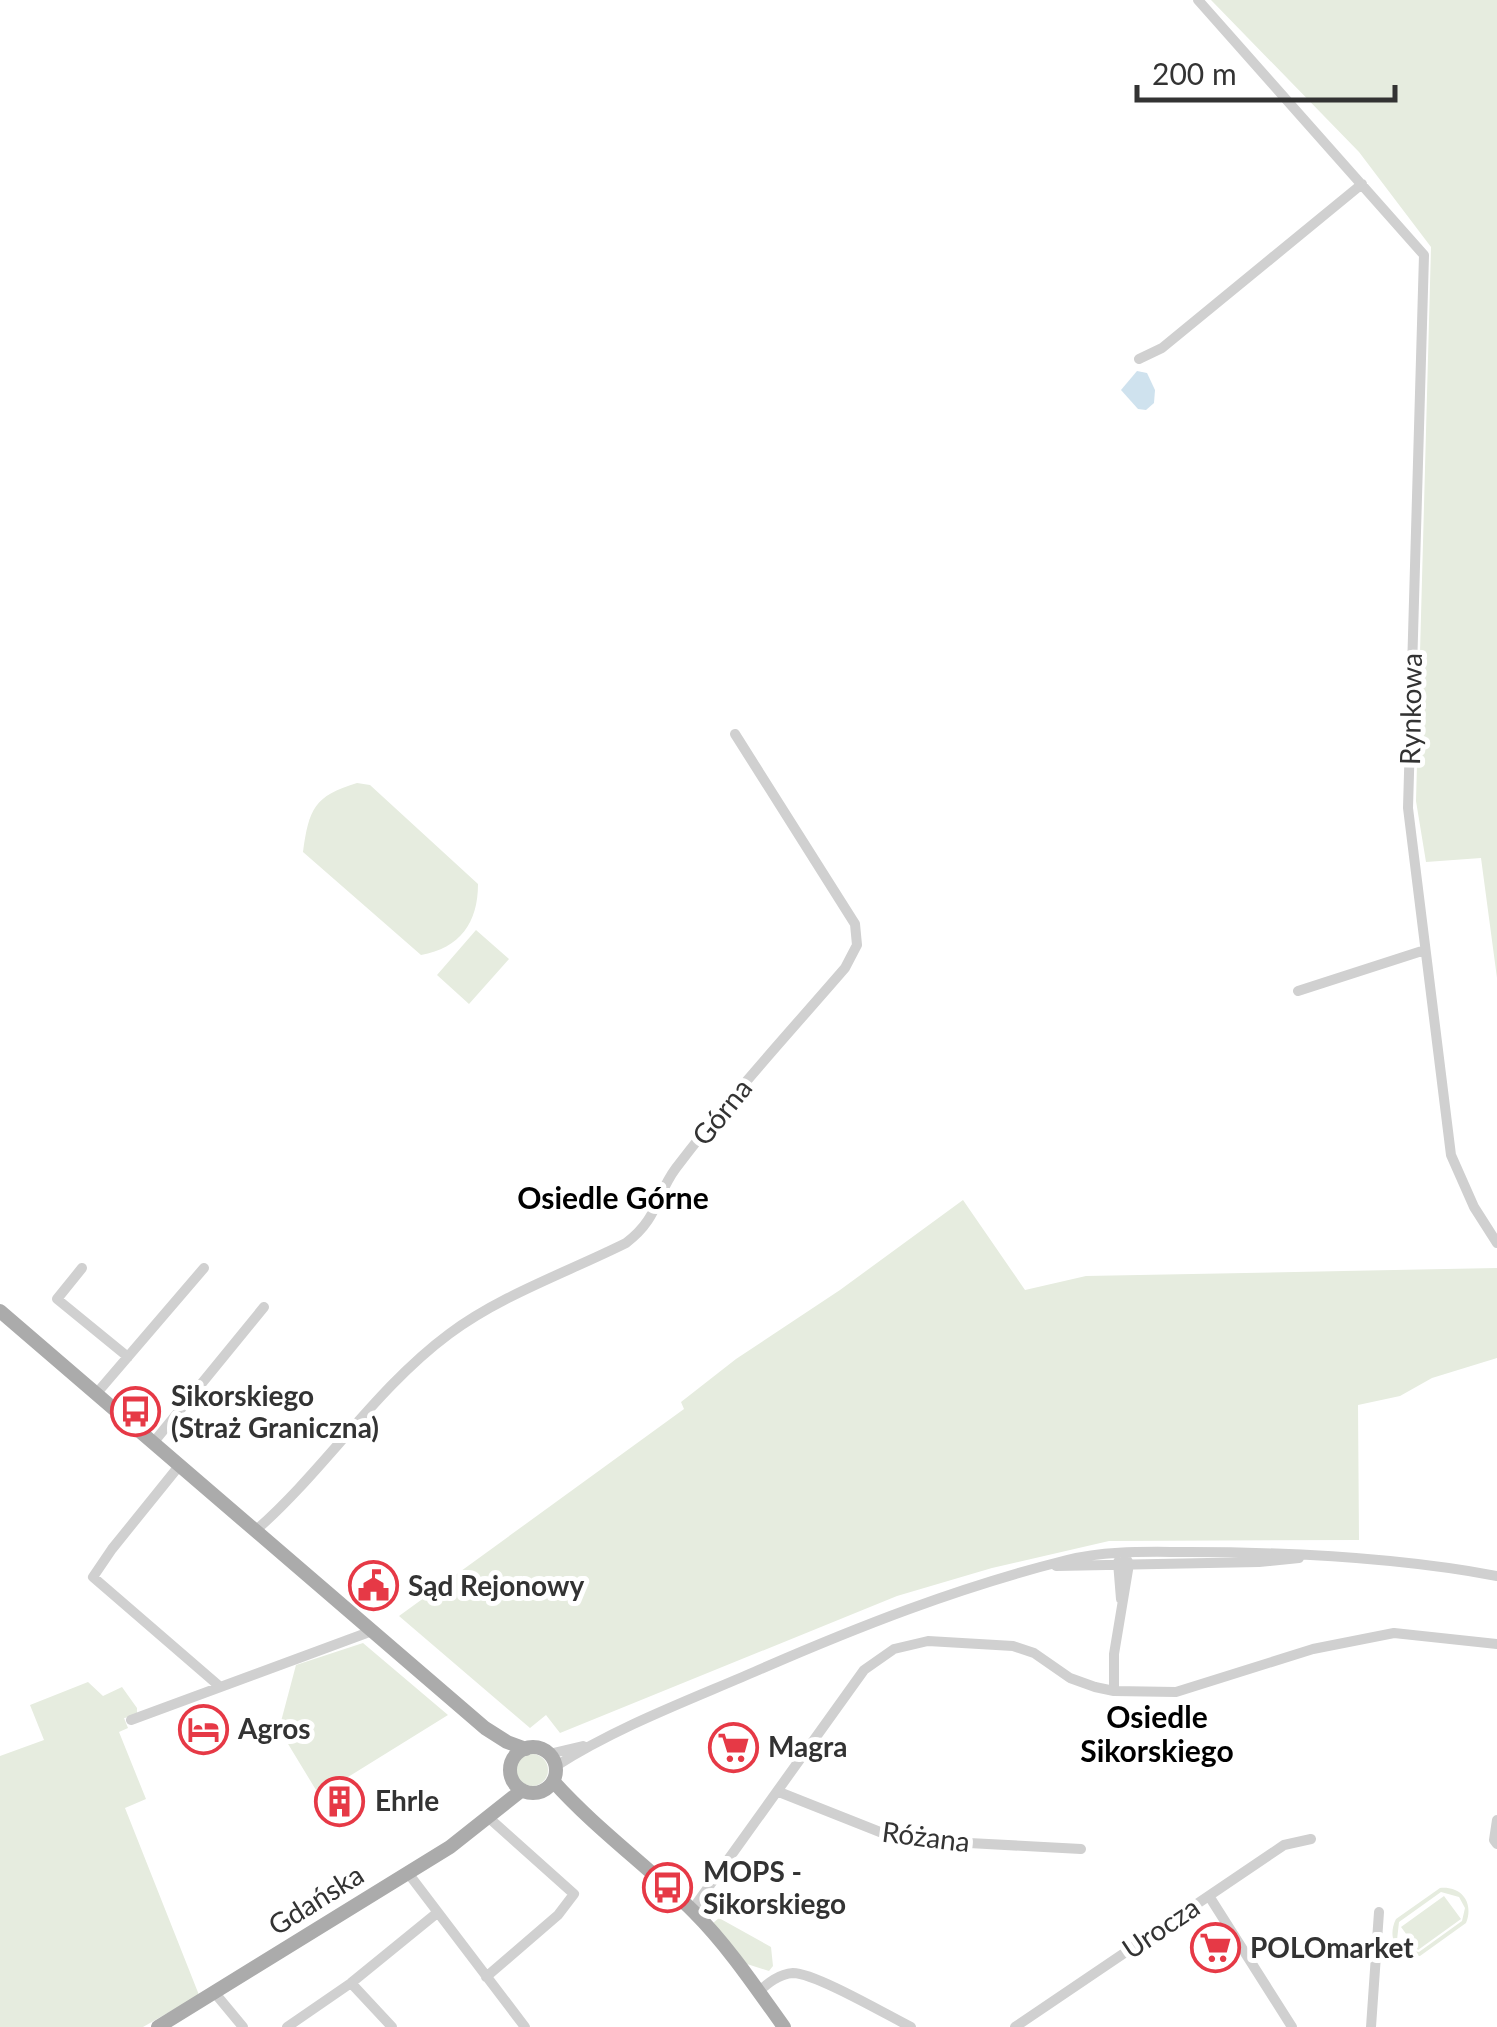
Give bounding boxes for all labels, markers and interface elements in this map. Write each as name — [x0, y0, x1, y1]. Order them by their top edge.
scale bar — [1137, 40, 1394, 102]
text: 200 m — [1152, 55, 1237, 91]
street label: Rynkowa — [1392, 653, 1428, 765]
street label: Górna — [684, 1071, 758, 1152]
district label: Osiedle Górne — [517, 1179, 709, 1215]
place label: Sikorskiego (Straż Graniczna) — [171, 1378, 379, 1444]
bus stop icon: Sikorskiego (Straż Graniczna) — [110, 1386, 162, 1438]
public building icon: Sąd Rejonowy — [347, 1560, 399, 1612]
place label: Sąd Rejonowy — [408, 1568, 584, 1602]
district label: Osiedle Sikorskiego — [1080, 1698, 1234, 1768]
hotel icon: Agros — [177, 1703, 229, 1755]
place label: Agros — [237, 1711, 311, 1745]
supermarket icon: Magra — [707, 1721, 759, 1773]
place label: Magra — [768, 1729, 848, 1763]
building icon: Ehrle — [314, 1775, 366, 1827]
place label: Ehrle — [375, 1783, 439, 1817]
street label: Różana — [880, 1814, 972, 1858]
place label: MOPS - Sikorskiego — [703, 1854, 846, 1920]
street label: Gdańska — [262, 1857, 369, 1942]
bus stop icon: MOPS - Sikorskiego — [642, 1862, 694, 1914]
street label: Urocza — [1115, 1889, 1205, 1965]
supermarket icon: POLOmarket — [1189, 1922, 1241, 1974]
place label: POLOmarket — [1250, 1930, 1414, 1964]

